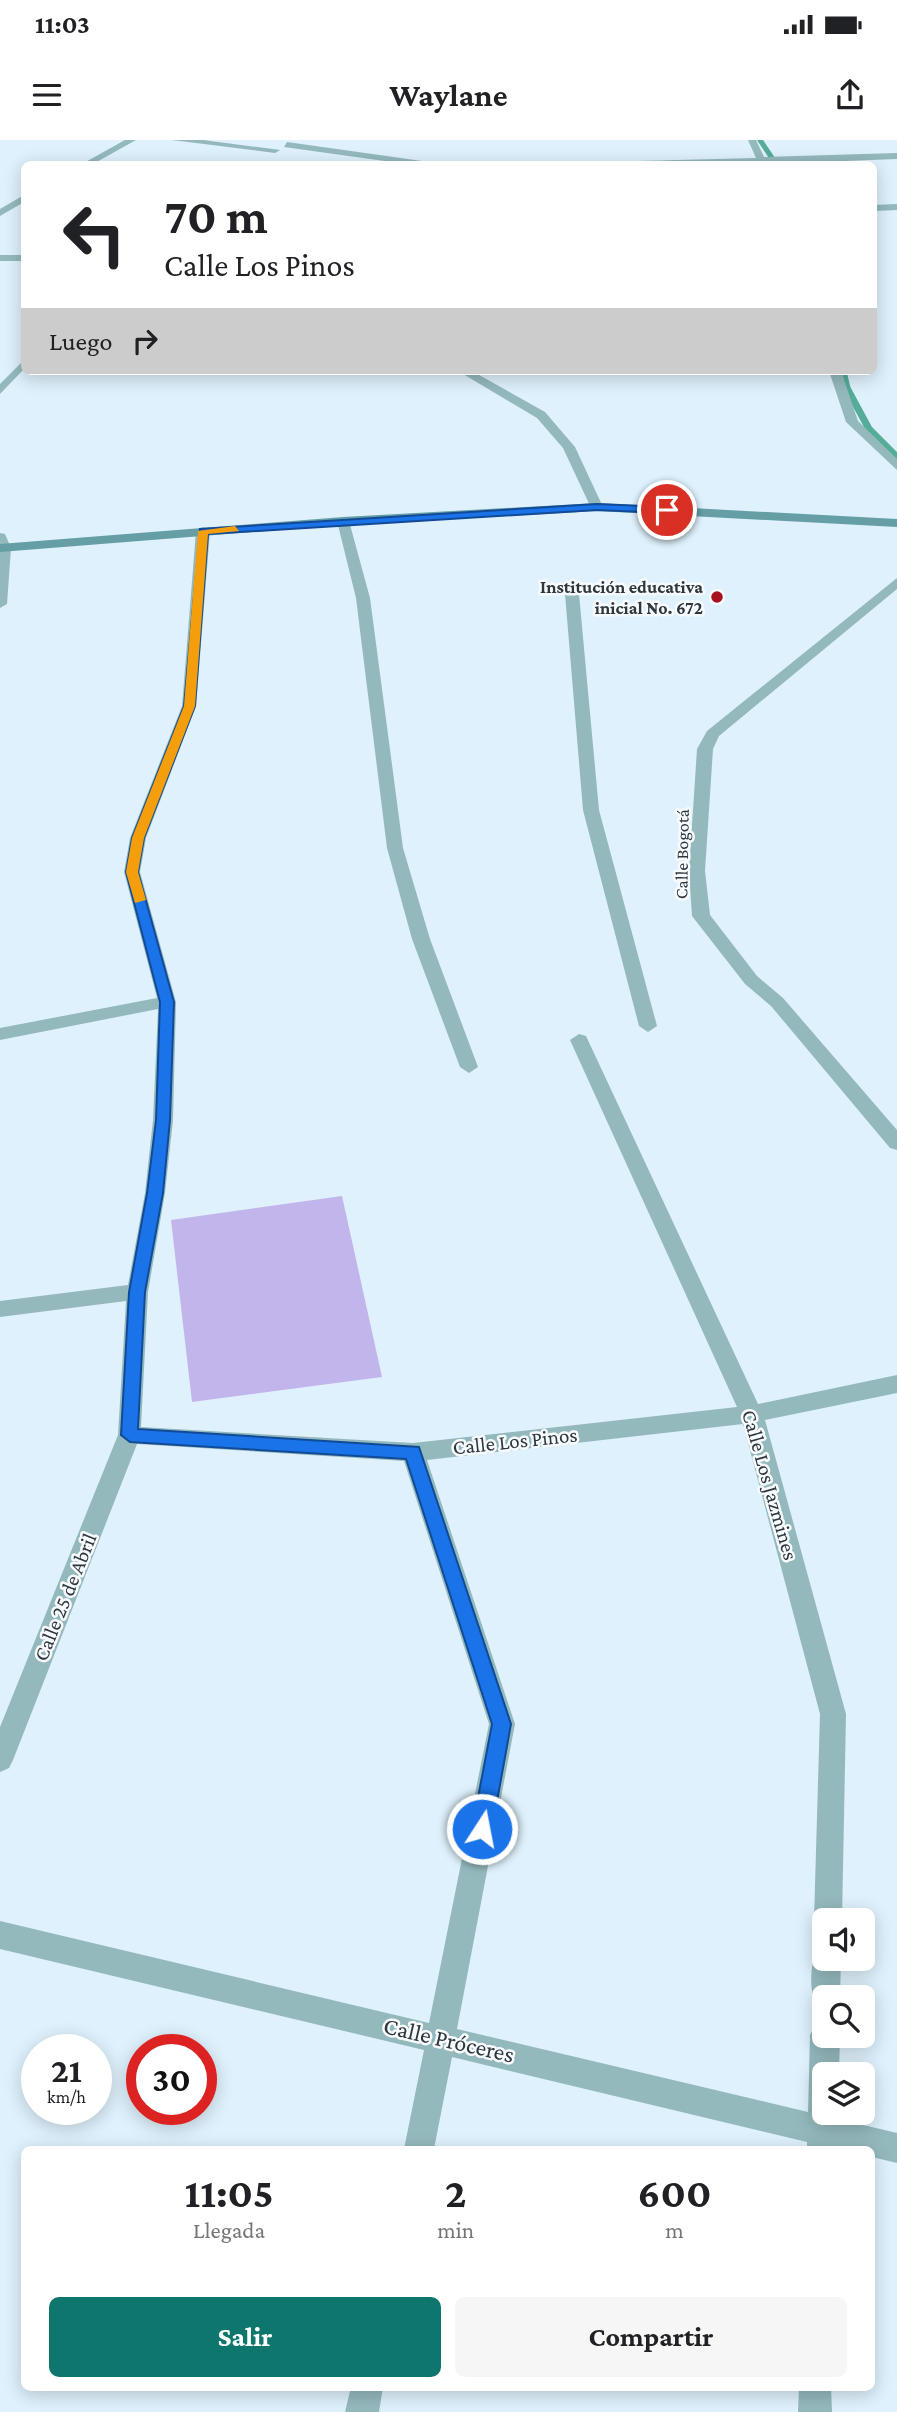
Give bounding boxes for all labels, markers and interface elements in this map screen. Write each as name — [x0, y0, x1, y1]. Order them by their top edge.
text: 11:03 — [35, 10, 90, 39]
icon: menu — [28, 76, 66, 114]
icon: share — [831, 76, 869, 114]
text: Waylane — [389, 77, 508, 113]
icon: left — [49, 189, 140, 280]
text: 70 m — [164, 189, 268, 244]
text: Calle Los Pinos — [164, 247, 355, 283]
icon: right — [126, 322, 164, 360]
text: Luego — [49, 327, 112, 356]
pin — [637, 480, 697, 540]
icon: arrive — [648, 491, 686, 529]
place label: Institución educativa inicial No. 672 — [540, 577, 703, 618]
marker: Institución educativa inicial No. 672 — [709, 589, 725, 605]
street label: Calle Bogotá — [671, 809, 693, 899]
street label: Calle Los Jazmines — [737, 1407, 803, 1563]
street label: Calle Los Pinos — [451, 1423, 579, 1459]
street label: Calle 25 de Abril — [29, 1530, 101, 1664]
position arrow — [445, 1792, 519, 1866]
map controls — [812, 1908, 875, 2125]
button: sound — [812, 1908, 875, 1971]
button: search — [812, 1985, 875, 2048]
street label: Calle Próceres — [381, 2011, 517, 2068]
speed limit sign: 30 — [126, 2034, 217, 2125]
text: 21 — [51, 2051, 82, 2090]
button: layers — [812, 2062, 875, 2125]
text: km/h — [47, 2087, 86, 2107]
text: 11:05 — [184, 2169, 274, 2216]
text: 2 — [445, 2169, 466, 2216]
text: 600 — [638, 2169, 711, 2216]
text: Llegada — [193, 2217, 265, 2243]
text: min — [437, 2217, 474, 2243]
text: m — [665, 2217, 684, 2243]
button: Salir — [49, 2297, 441, 2377]
button: Compartir — [455, 2297, 847, 2377]

